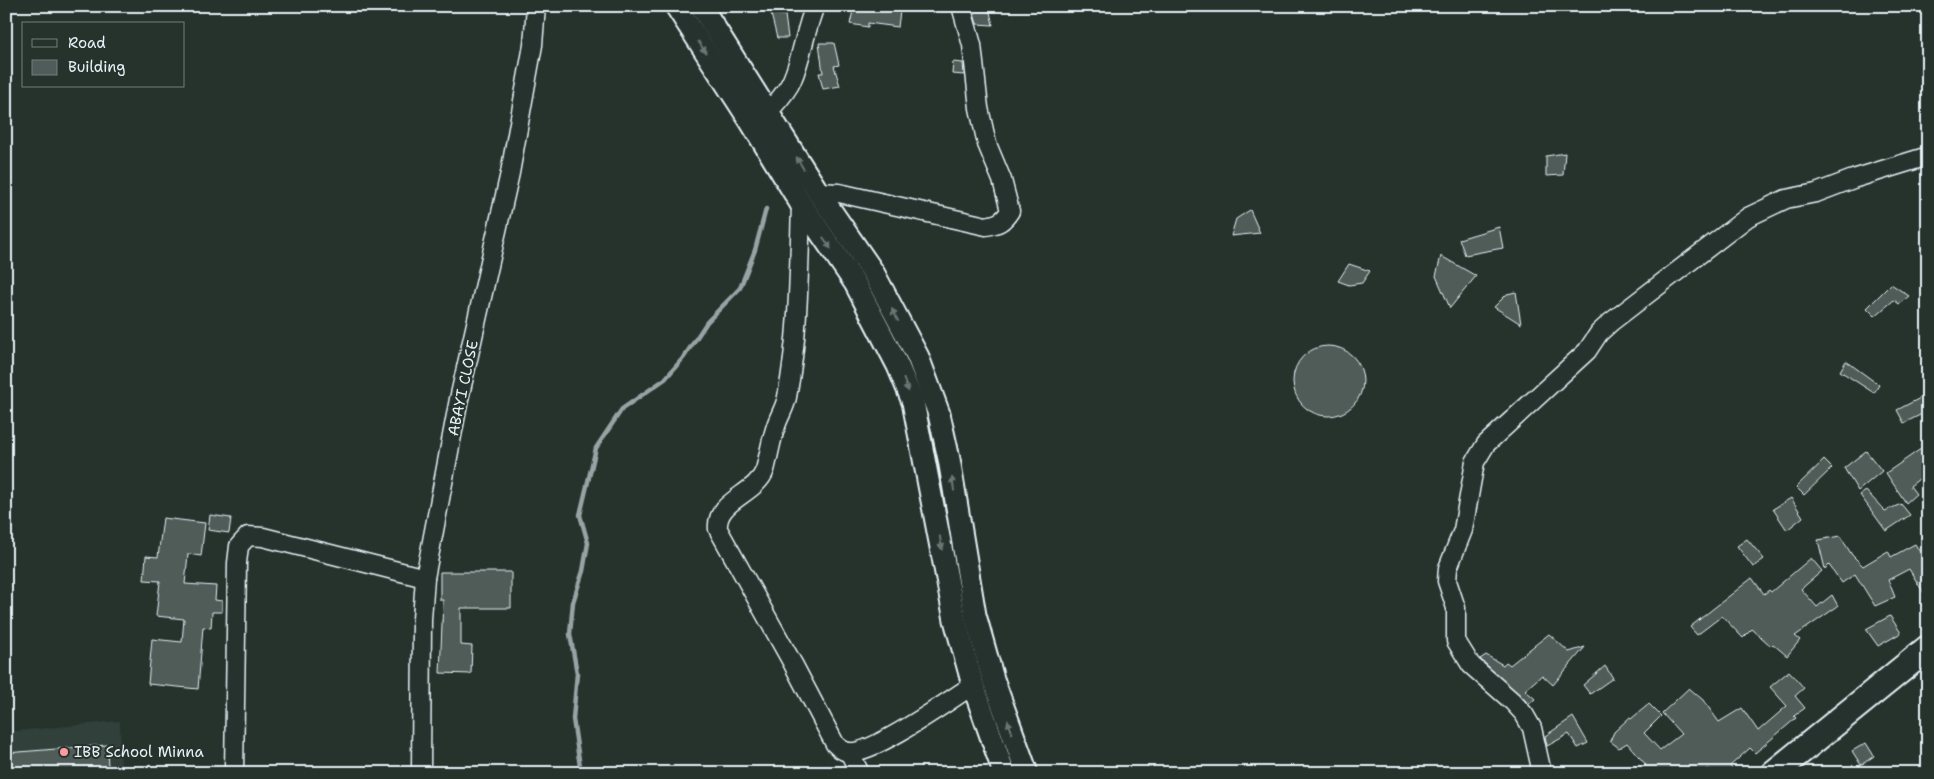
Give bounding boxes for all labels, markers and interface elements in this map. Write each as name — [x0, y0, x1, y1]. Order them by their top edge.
legend — [22, 22, 185, 88]
text: Road — [68, 33, 106, 53]
one-way arrow — [698, 41, 707, 54]
text: Building — [68, 57, 125, 77]
one-way arrow — [795, 156, 805, 169]
one-way arrow — [822, 236, 832, 250]
one-way arrow — [891, 308, 899, 322]
street label: ABAYI CLOSE — [443, 338, 483, 438]
one-way arrow — [902, 378, 910, 393]
one-way arrow — [949, 476, 957, 492]
one-way arrow — [937, 536, 945, 552]
one-way arrow — [1006, 719, 1014, 734]
place label: IBB School Minna — [74, 742, 204, 762]
marker: IBB School Minna — [58, 746, 70, 758]

